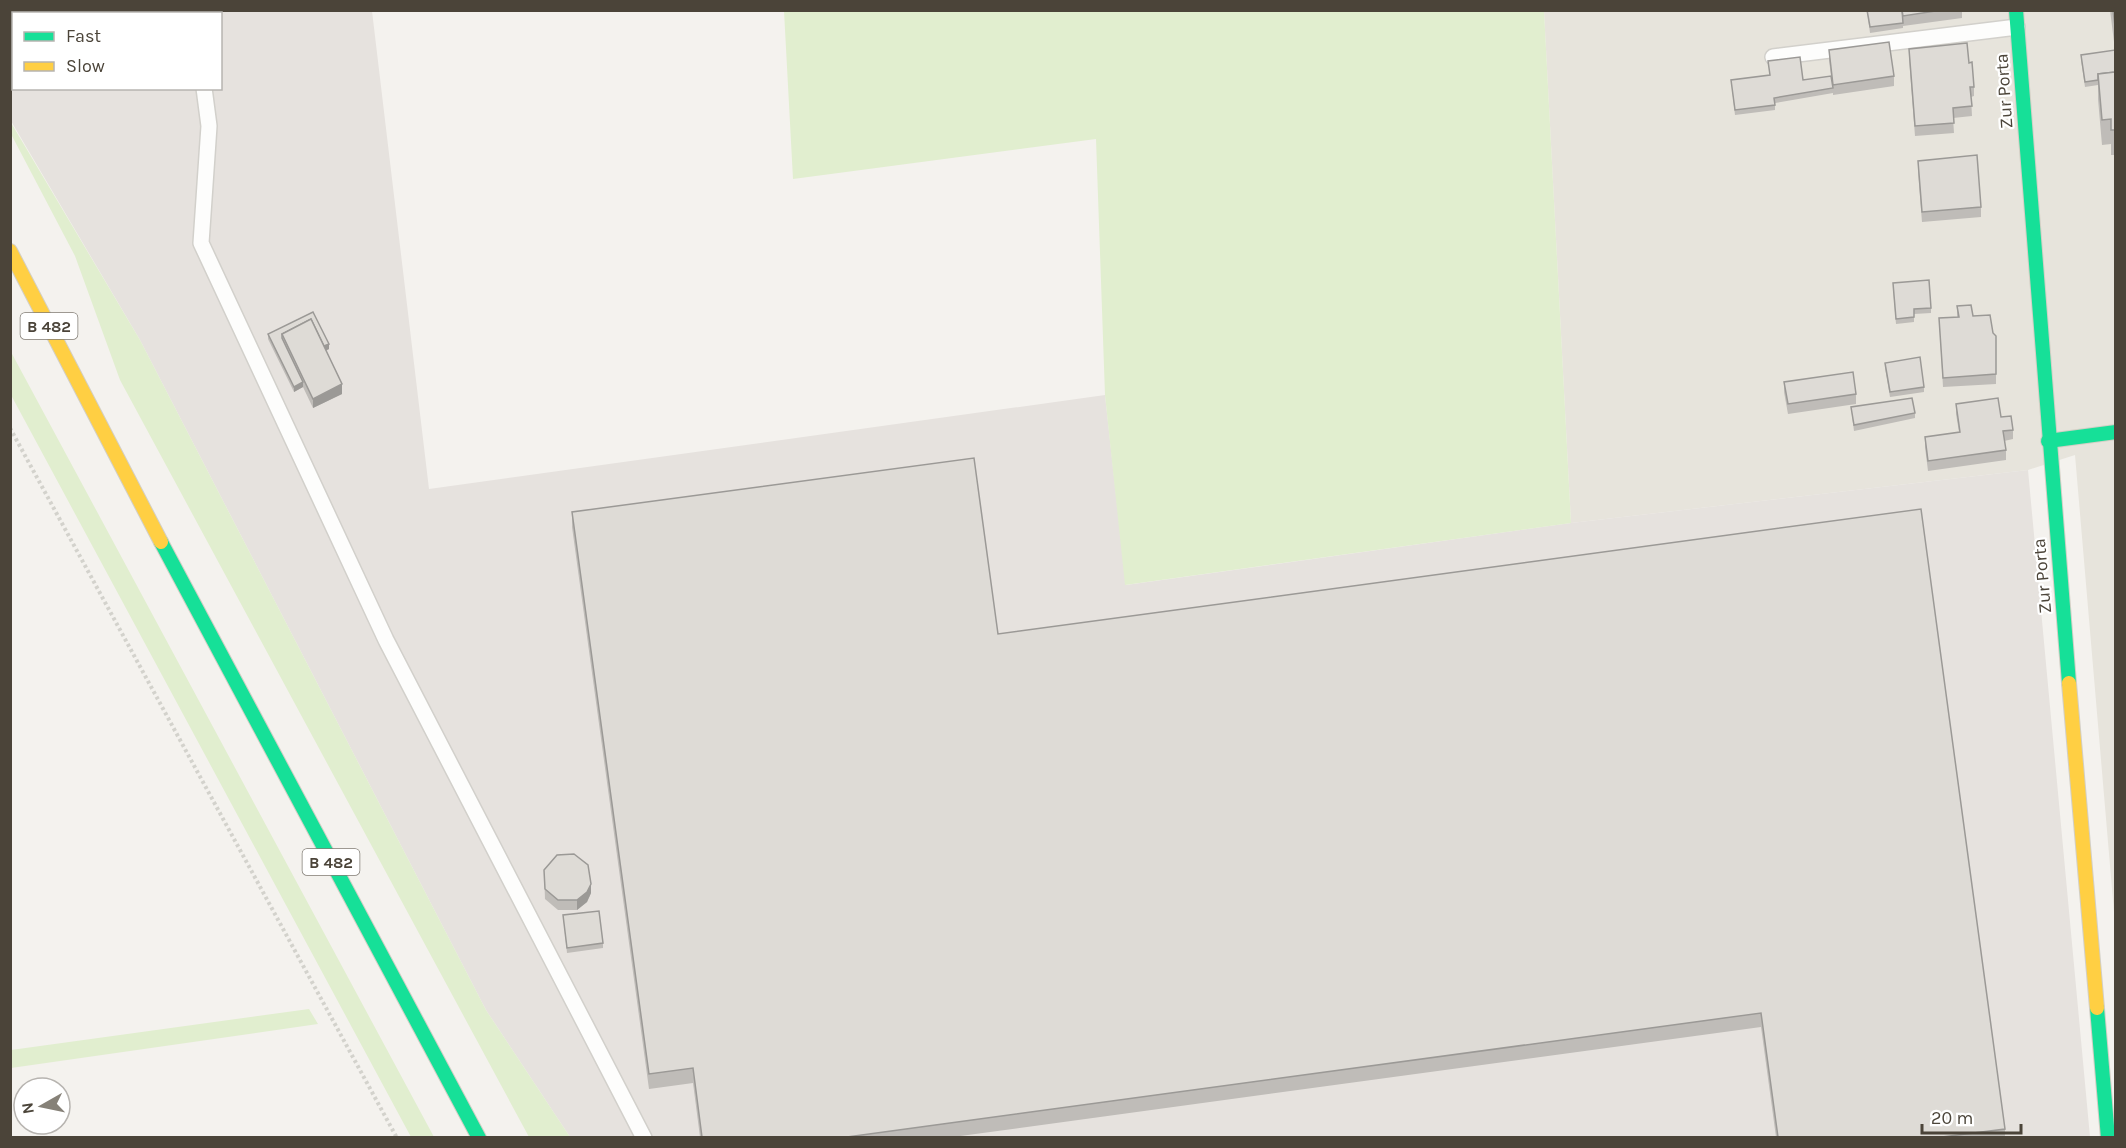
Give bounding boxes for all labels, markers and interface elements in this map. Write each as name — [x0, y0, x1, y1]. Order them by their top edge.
legend — [12, 12, 222, 90]
text: Fast — [66, 25, 101, 47]
street label: Zur Porta — [1990, 53, 2018, 129]
text: Slow — [66, 55, 105, 77]
road number: B 482 — [20, 313, 78, 339]
street label: Zur Porta — [2028, 538, 2056, 614]
road number: B 482 — [302, 849, 360, 875]
north arrow — [12, 1076, 72, 1136]
scale bar — [1922, 1097, 2021, 1135]
text: N — [17, 1101, 38, 1115]
text: 20 m — [1931, 1107, 1973, 1129]

